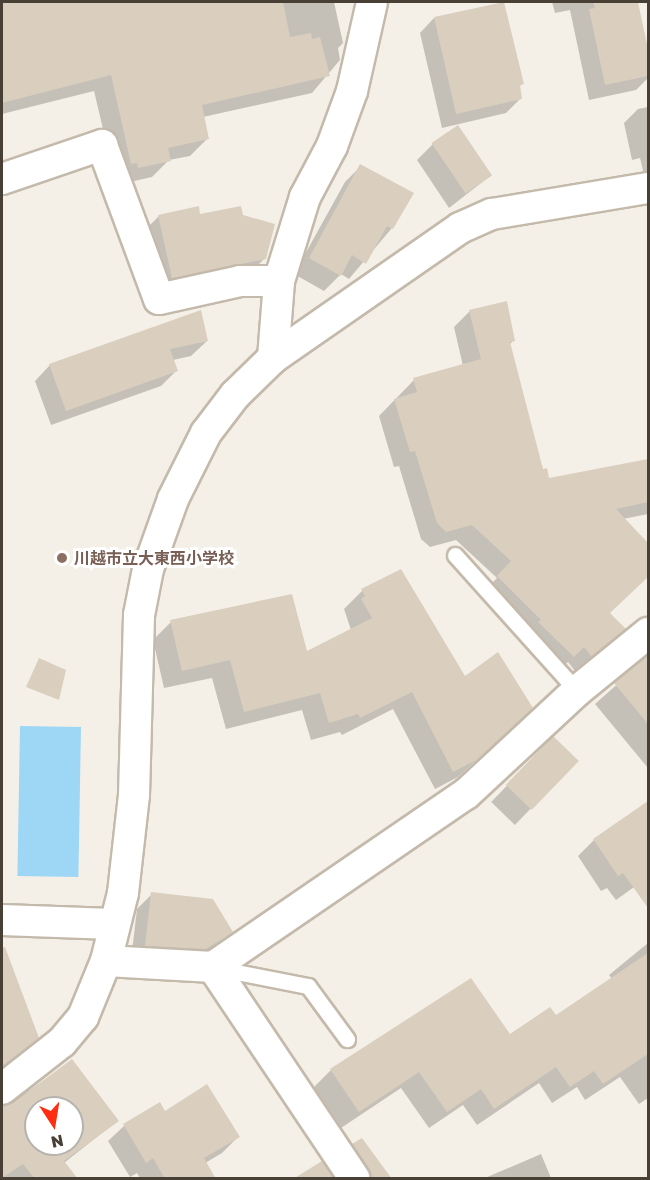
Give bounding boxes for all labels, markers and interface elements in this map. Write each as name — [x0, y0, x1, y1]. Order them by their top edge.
place label: 川越市立大東西小学校 — [74, 548, 234, 568]
marker: 川越市立大東西小学校 — [55, 551, 69, 565]
north arrow — [24, 1096, 84, 1156]
text: N — [49, 1131, 65, 1153]

